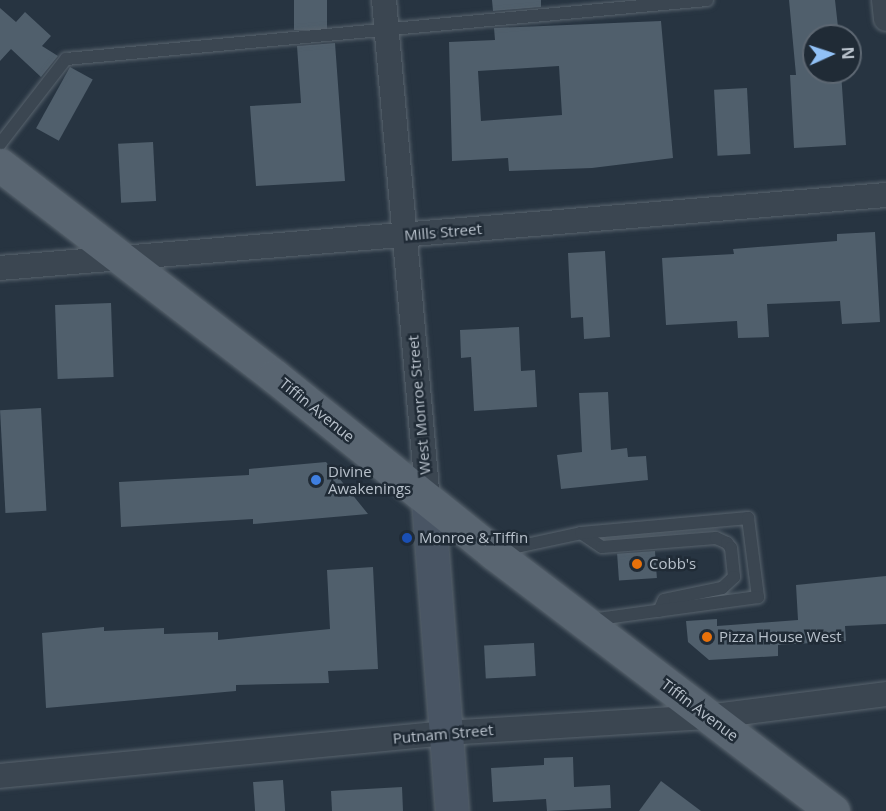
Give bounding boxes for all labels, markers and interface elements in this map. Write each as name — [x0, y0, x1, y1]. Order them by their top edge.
north arrow — [802, 24, 862, 84]
text: N — [837, 46, 859, 60]
street label: Mills Street — [403, 220, 483, 244]
street label: West Monroe Street — [404, 335, 434, 475]
street label: Tiffin Avenue — [276, 374, 358, 446]
place label: Divine Awakenings — [328, 462, 411, 497]
marker: Divine Awakenings — [309, 473, 323, 487]
place label: Monroe & Tiffin — [419, 529, 528, 547]
marker: Monroe & Tiffin — [400, 531, 414, 545]
place label: Cobb's — [649, 555, 696, 573]
marker: Cobb's — [630, 557, 644, 571]
place label: Pizza House West — [719, 628, 842, 646]
marker: Pizza House West — [700, 630, 714, 644]
street label: Tiffin Avenue — [658, 675, 742, 745]
street label: Putnam Street — [392, 721, 494, 747]

